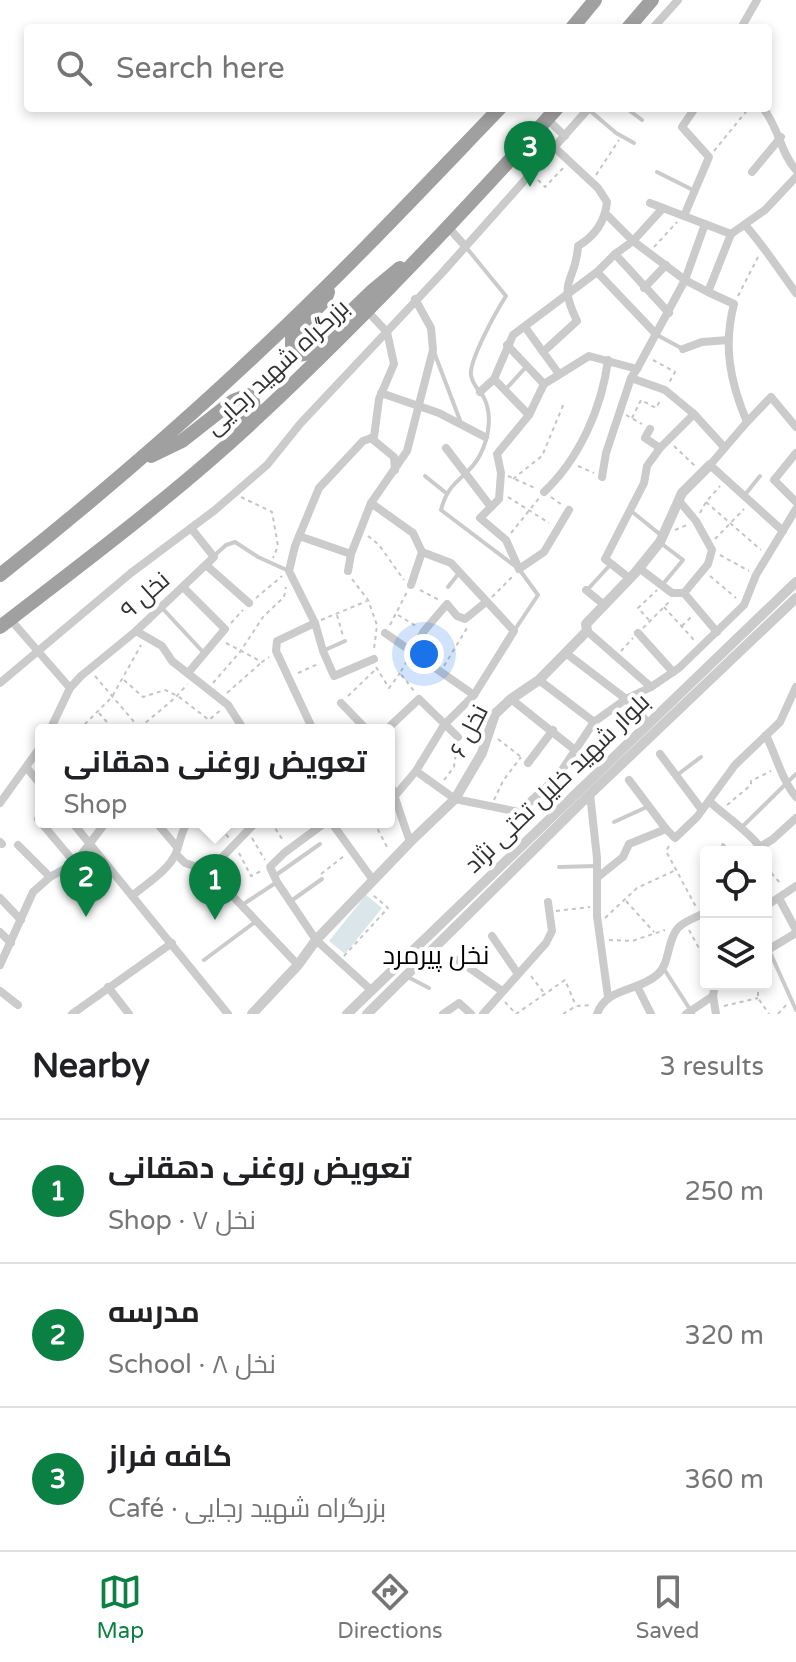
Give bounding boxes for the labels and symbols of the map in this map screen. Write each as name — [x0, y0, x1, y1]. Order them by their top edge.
pin: 3 — [504, 121, 556, 187]
street label: بزرگراه شهید رجایی — [199, 293, 355, 441]
street label: نخل ۹ — [115, 566, 176, 625]
your location — [404, 634, 444, 674]
street label: بلوار شهید خلیل تختی نژاد — [459, 687, 656, 879]
street label: نخل ۶ — [444, 700, 495, 762]
pin: 2 — [60, 851, 112, 917]
pin: 1 — [189, 854, 241, 920]
district label: نخل پیرمرد — [383, 940, 490, 972]

